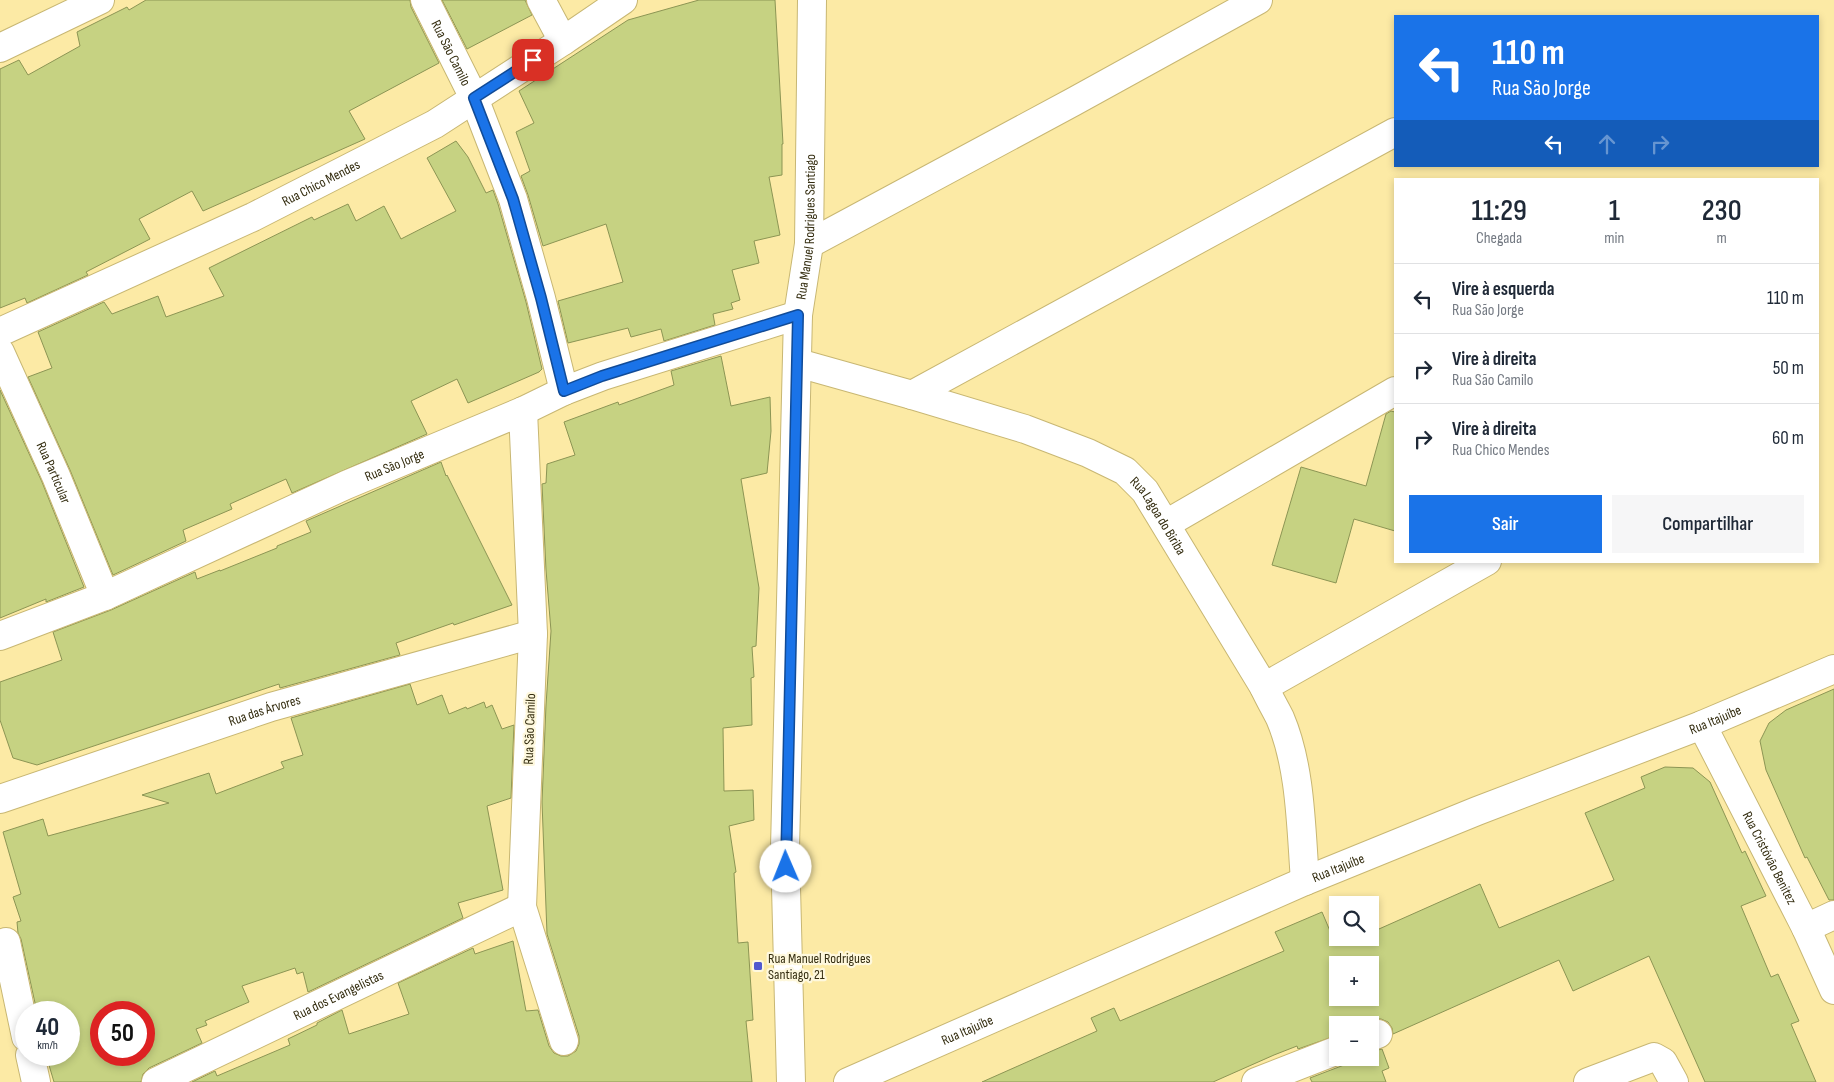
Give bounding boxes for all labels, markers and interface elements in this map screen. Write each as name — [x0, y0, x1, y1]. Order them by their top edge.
street label: Rua São Camilo — [427, 17, 475, 89]
text: 110 m — [1492, 32, 1565, 75]
icon: left — [1409, 35, 1474, 100]
pin — [512, 39, 554, 81]
icon: arrive — [519, 46, 547, 74]
text: Rua São Jorge — [1492, 75, 1591, 102]
icon: left — [1540, 130, 1568, 158]
icon: ahead — [1593, 130, 1621, 158]
icon: right — [1646, 130, 1674, 158]
street label: Rua Manuel Rodrigues Santiago — [793, 154, 819, 301]
street label: Rua Chico Mendes — [279, 156, 363, 210]
text: 11:29 — [1471, 193, 1527, 229]
text: 1 — [1609, 193, 1620, 229]
text: 230 — [1702, 193, 1742, 229]
text: Chegada — [1476, 229, 1522, 248]
text: min — [1604, 229, 1624, 248]
text: m — [1717, 229, 1727, 248]
text: Vire à esquerda — [1452, 278, 1554, 301]
icon: left — [1409, 285, 1437, 313]
text: 110 m — [1767, 287, 1804, 310]
text: Rua São Jorge — [1452, 301, 1524, 320]
text: Vire à direita — [1452, 348, 1536, 371]
icon: right — [1409, 355, 1437, 383]
text: 50 m — [1773, 357, 1804, 380]
text: Rua São Camilo — [1452, 371, 1534, 390]
text: Vire à direita — [1452, 418, 1536, 441]
icon: right — [1409, 425, 1437, 453]
text: 60 m — [1772, 427, 1804, 450]
street label: Rua Particular — [33, 439, 74, 506]
text: Rua Chico Mendes — [1452, 441, 1550, 460]
street label: Rua São Jorge — [362, 445, 427, 485]
street label: Rua Lagoa do Biriba — [1126, 473, 1190, 558]
button: Sair — [1409, 495, 1602, 553]
button: Compartilhar — [1612, 495, 1804, 553]
street label: Rua das Árvores — [226, 691, 302, 730]
street label: Rua São Camilo — [520, 693, 539, 765]
street label: Rua Itajuíbe — [1687, 701, 1744, 738]
street label: Rua Cristóvão Benitez — [1739, 808, 1800, 907]
position arrow — [759, 840, 811, 892]
street label: Rua Itajuíbe — [1310, 850, 1367, 886]
map controls — [1329, 896, 1379, 1066]
button: search — [1329, 896, 1379, 946]
place label: Rua Manuel Rodrigues Santiago, 21 — [768, 950, 871, 983]
button: + — [1329, 956, 1379, 1006]
marker: Rua Manuel Rodrigues Santiago, 21 — [752, 960, 764, 972]
street label: Rua dos Evangelistas — [291, 967, 386, 1024]
speed limit sign: 50 — [90, 1001, 155, 1066]
street label: Rua Itajuíbe — [939, 1011, 996, 1049]
text: 40 — [36, 1012, 59, 1043]
button: − — [1329, 1016, 1379, 1066]
text: km/h — [37, 1038, 58, 1053]

